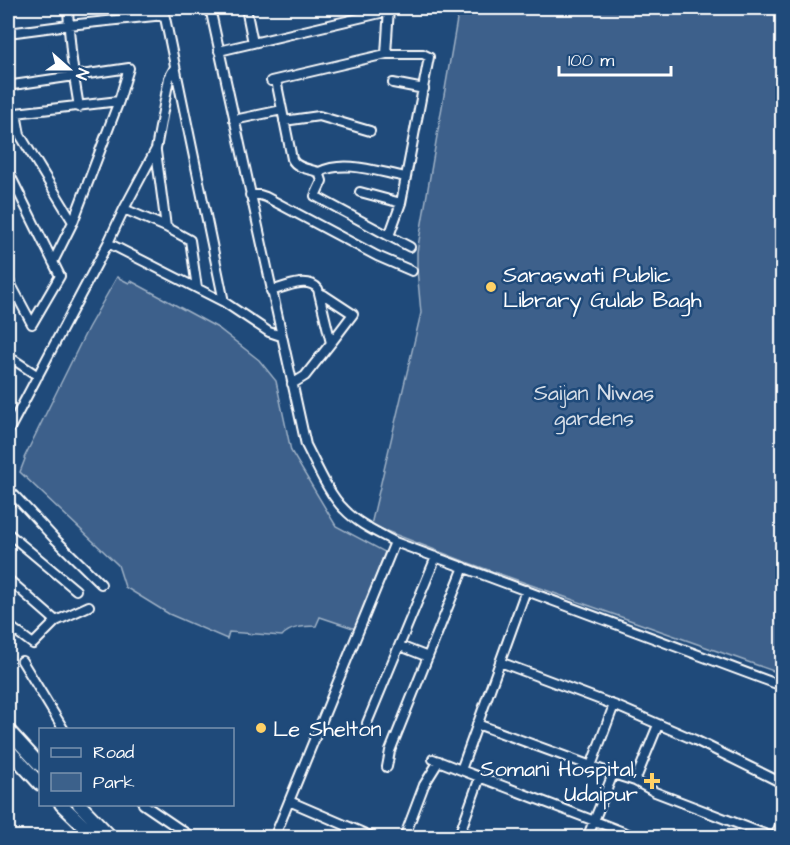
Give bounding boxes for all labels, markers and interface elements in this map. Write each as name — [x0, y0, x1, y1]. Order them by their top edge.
north arrow — [39, 39, 99, 99]
scale bar — [559, 39, 672, 77]
text: 100 m — [568, 48, 614, 73]
text: N — [70, 65, 94, 83]
place label: Saraswati Public Library Gulab Bagh — [503, 260, 702, 317]
marker: Saraswati Public Library Gulab Bagh — [484, 280, 498, 294]
park label: Saijan Niwas gardens — [534, 378, 654, 435]
place label: Le Shelton — [273, 714, 382, 745]
marker: Le Shelton — [254, 721, 268, 735]
legend — [39, 728, 234, 806]
text: Road — [93, 740, 134, 765]
place label: Somani Hospital, Udaipur — [480, 754, 638, 810]
text: Park — [93, 770, 135, 795]
marker: Somani Hospital, Udaipur — [643, 772, 661, 790]

